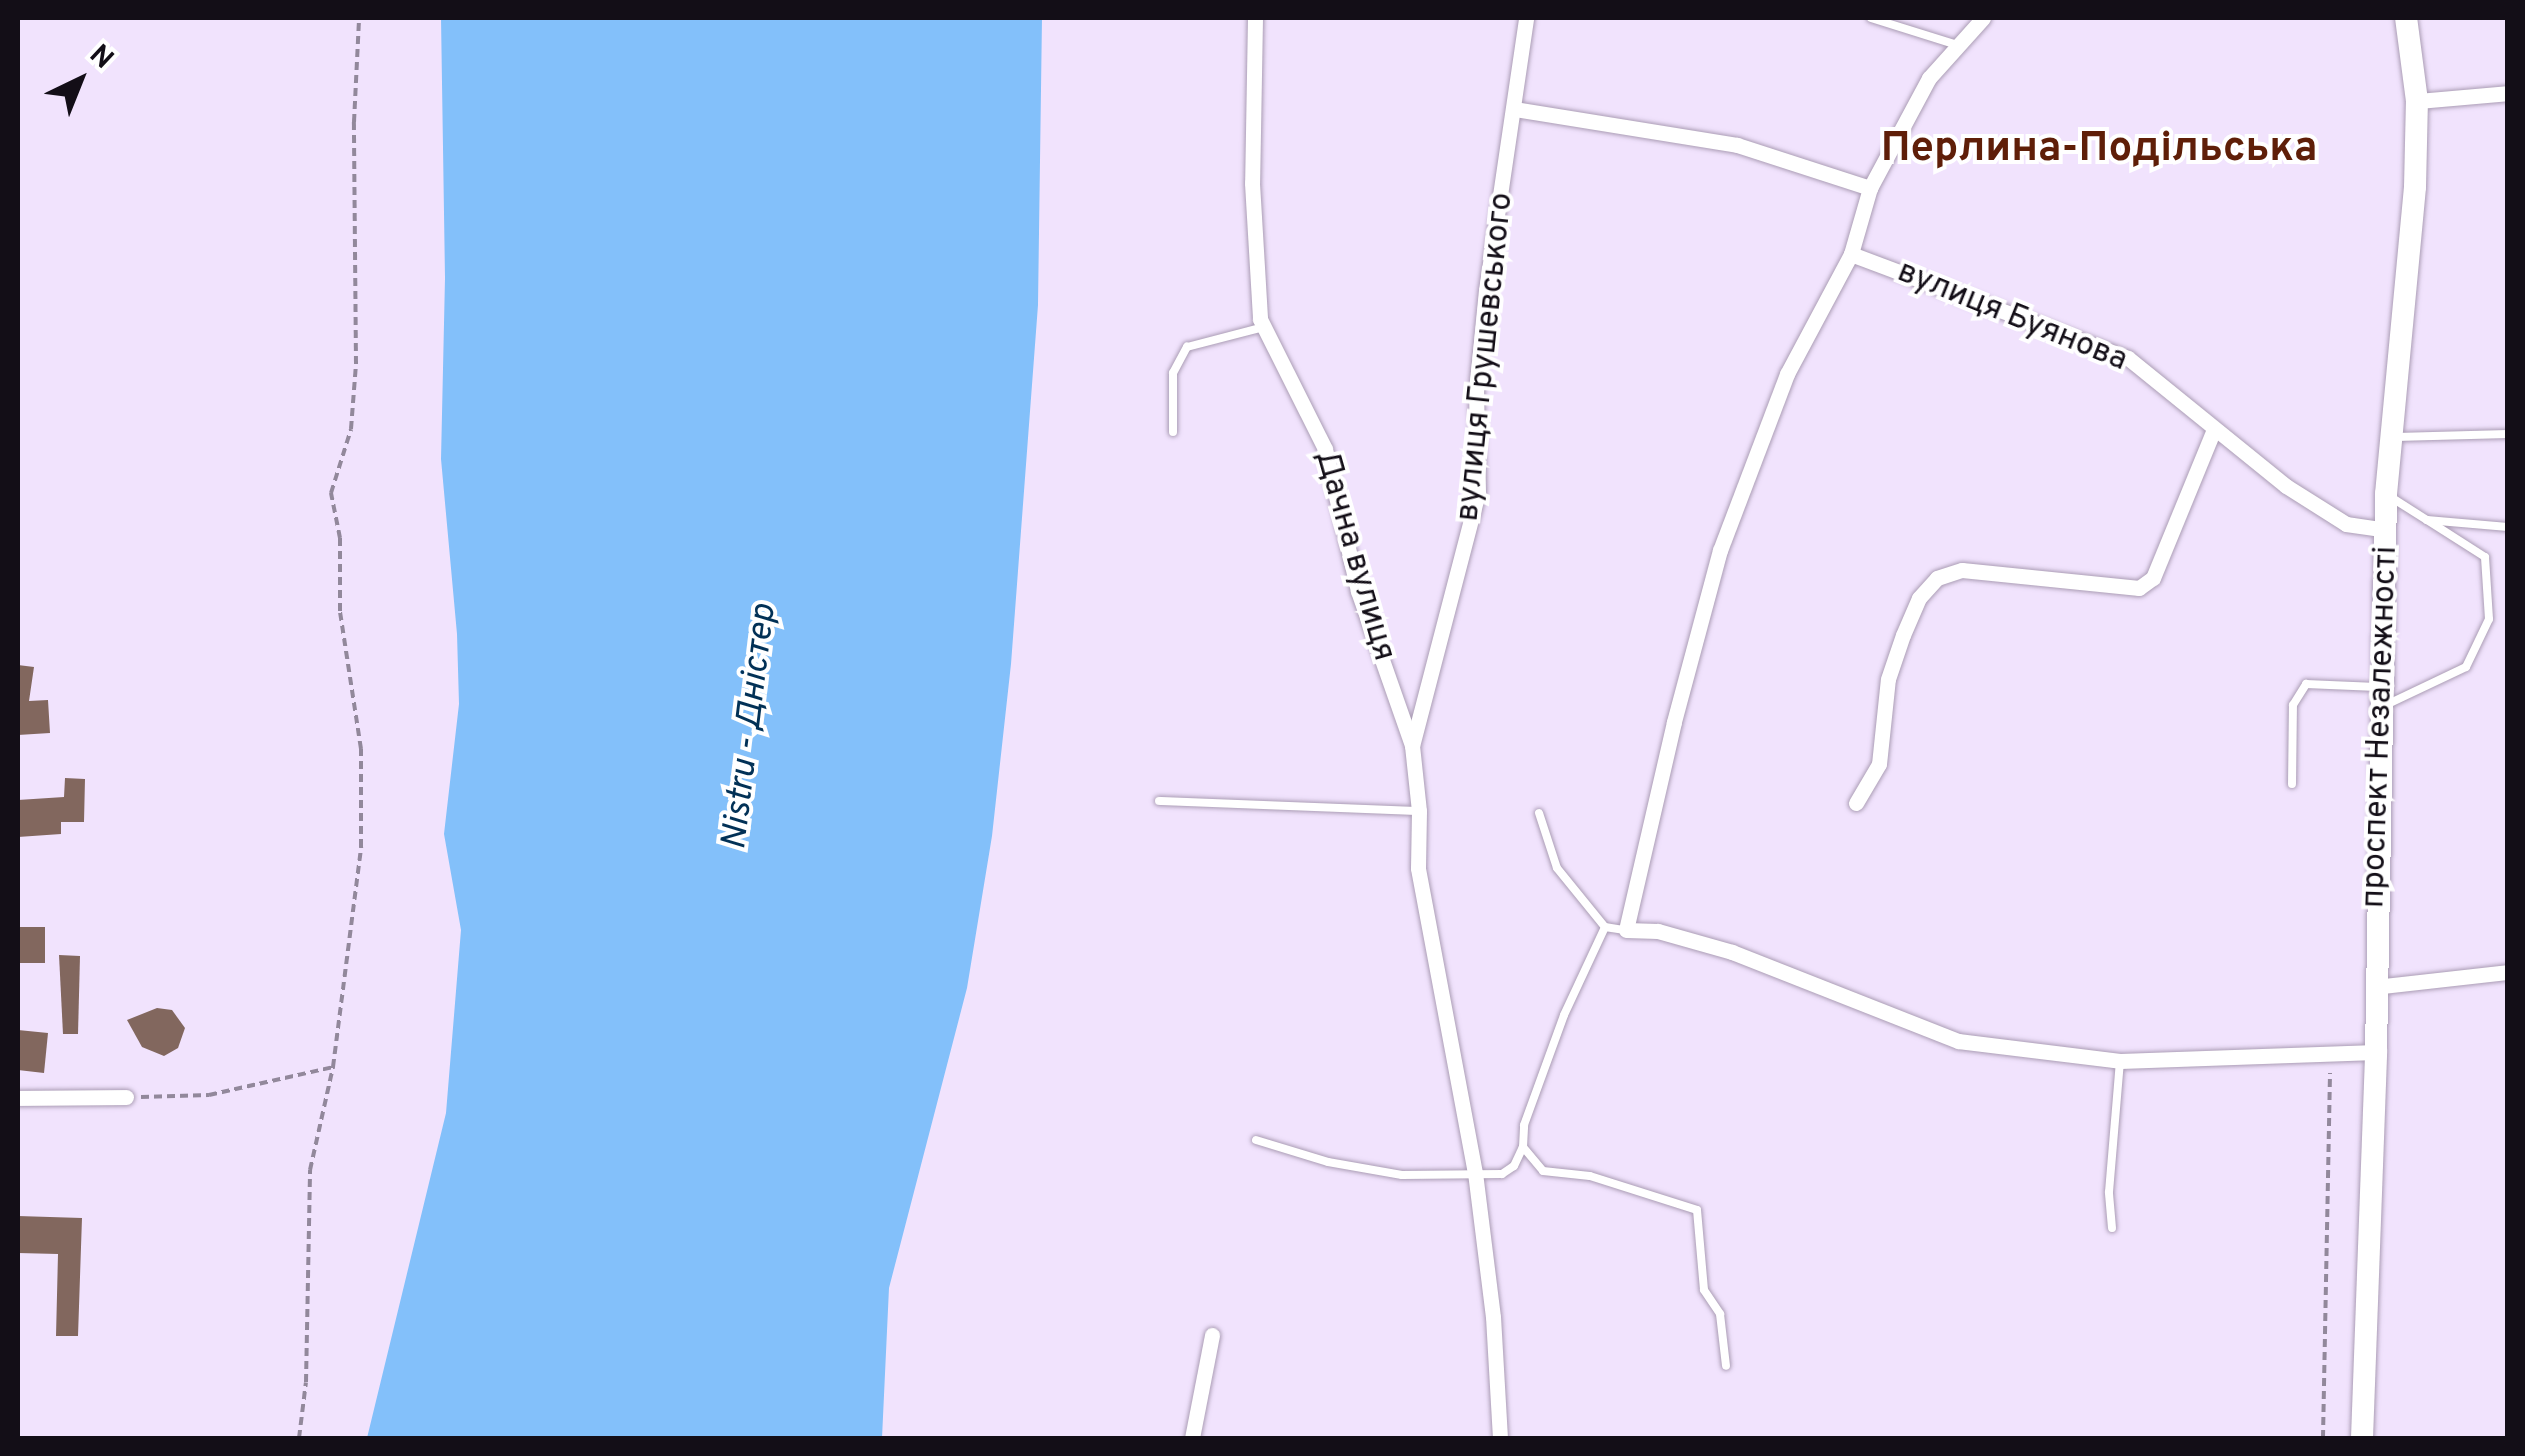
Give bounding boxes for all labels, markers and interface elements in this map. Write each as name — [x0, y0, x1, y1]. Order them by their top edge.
north arrow — [30, 30, 130, 130]
text: N — [81, 38, 120, 78]
district label: Перлина-Подільська — [1881, 125, 2317, 175]
street label: вулиця Грушевського — [1450, 191, 1522, 523]
street label: вулиця Буянова — [1892, 253, 2132, 381]
street label: Дачна вулиця — [1306, 447, 1402, 665]
street label: проспект Незалежності — [2355, 545, 2407, 909]
water label: Nistru - Дністер — [714, 602, 786, 852]

